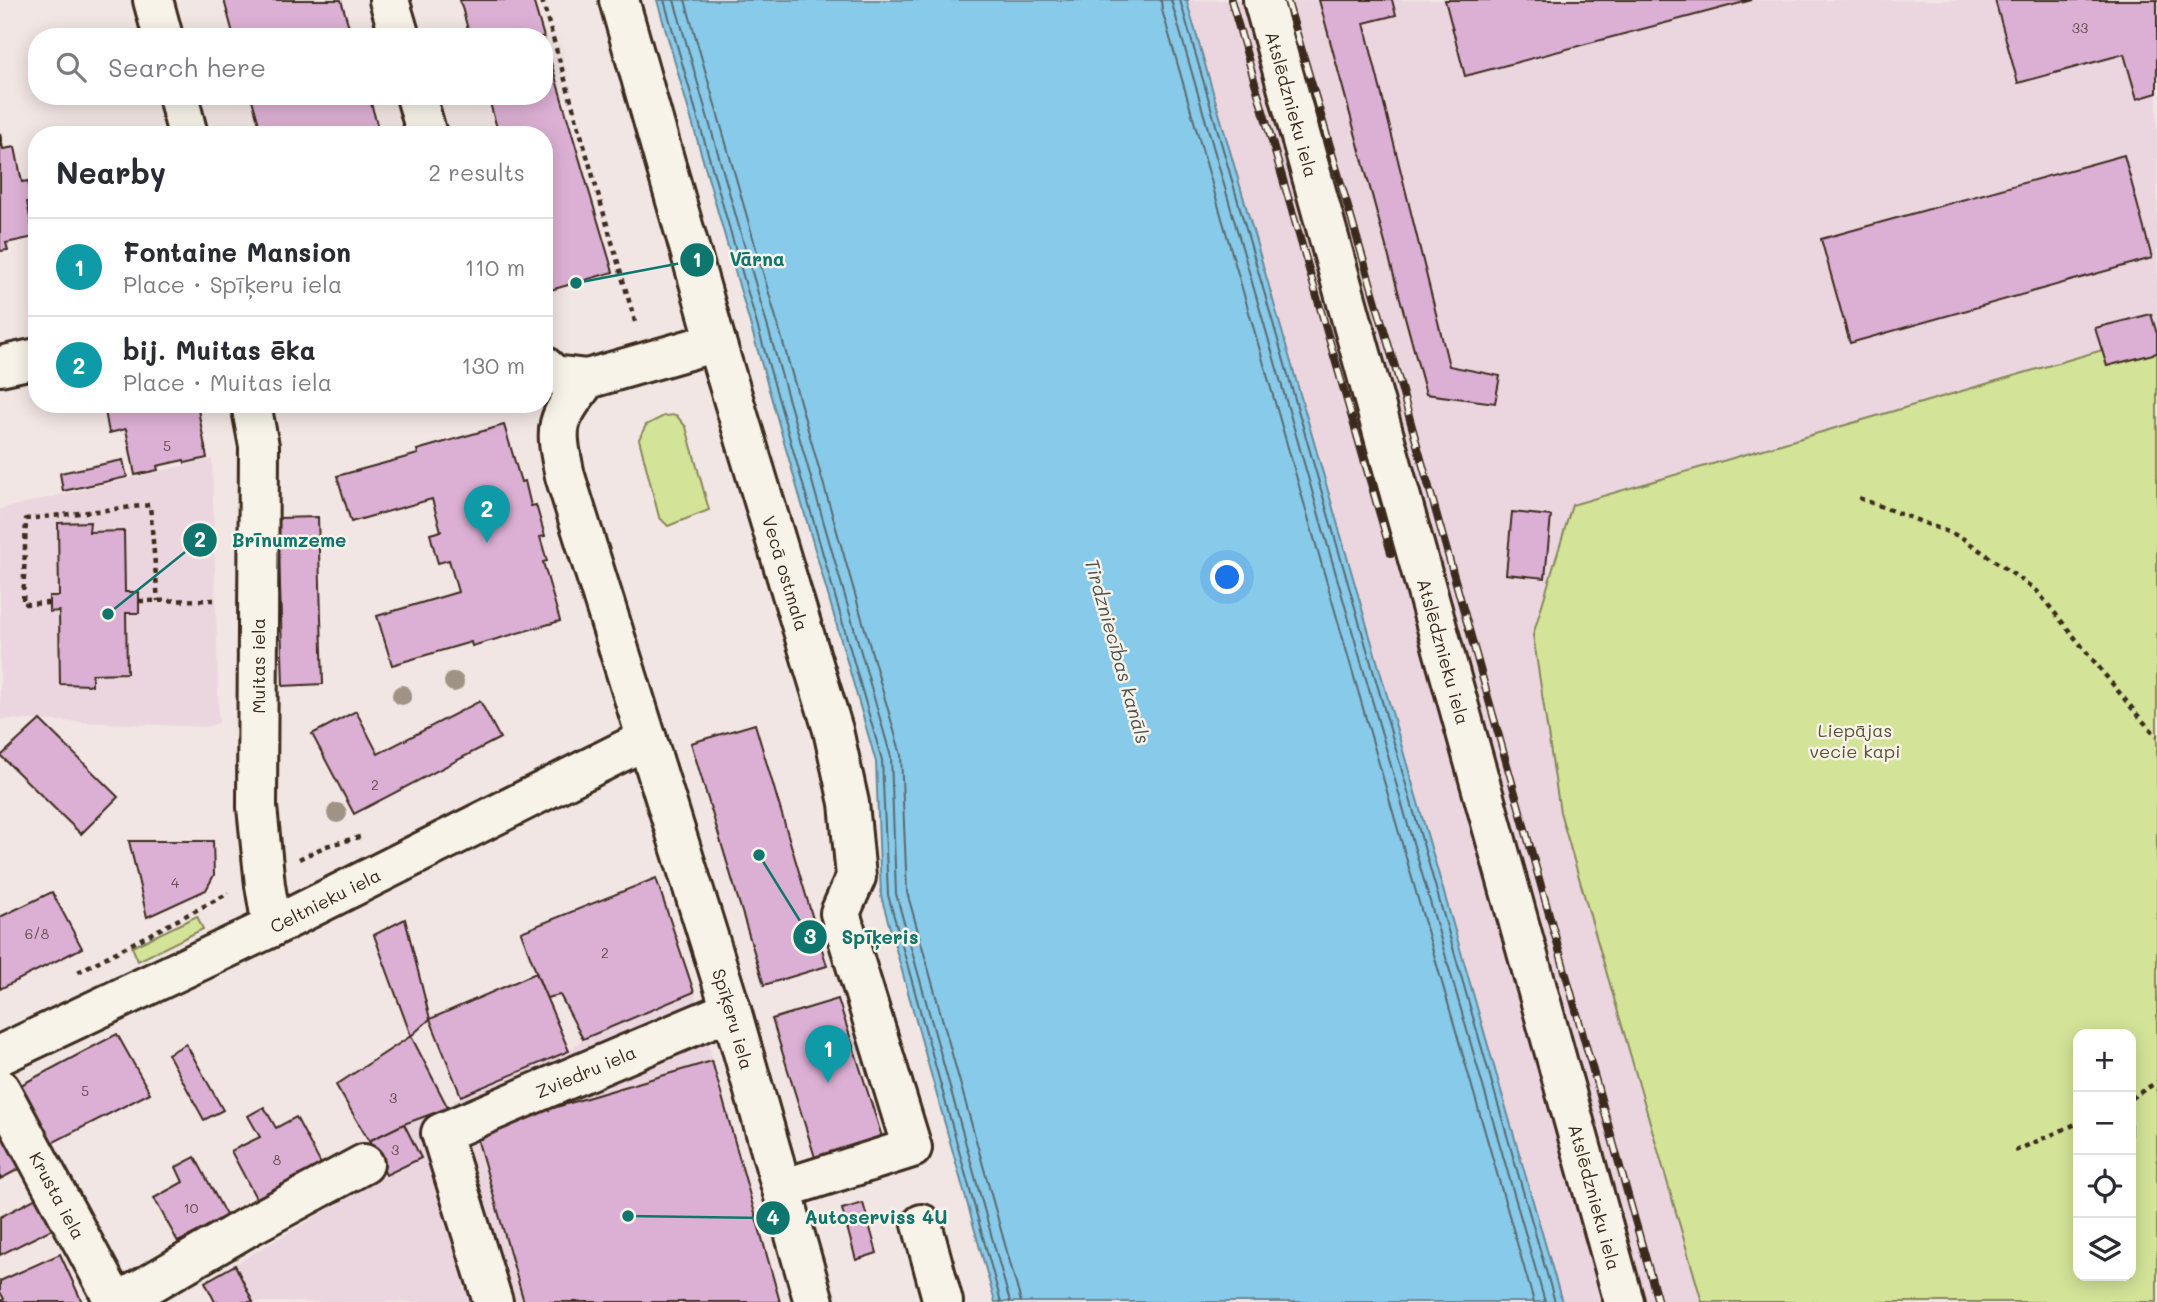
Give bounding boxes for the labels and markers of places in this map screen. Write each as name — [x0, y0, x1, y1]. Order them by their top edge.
callout: Vārna — [680, 240, 798, 280]
pin: 2 — [464, 485, 510, 543]
callout: Brīnumzeme — [183, 520, 360, 560]
callout: Spīķeris — [792, 917, 933, 957]
pin: 1 — [805, 1025, 851, 1083]
callout: Autoserviss 4U — [755, 1198, 961, 1238]

